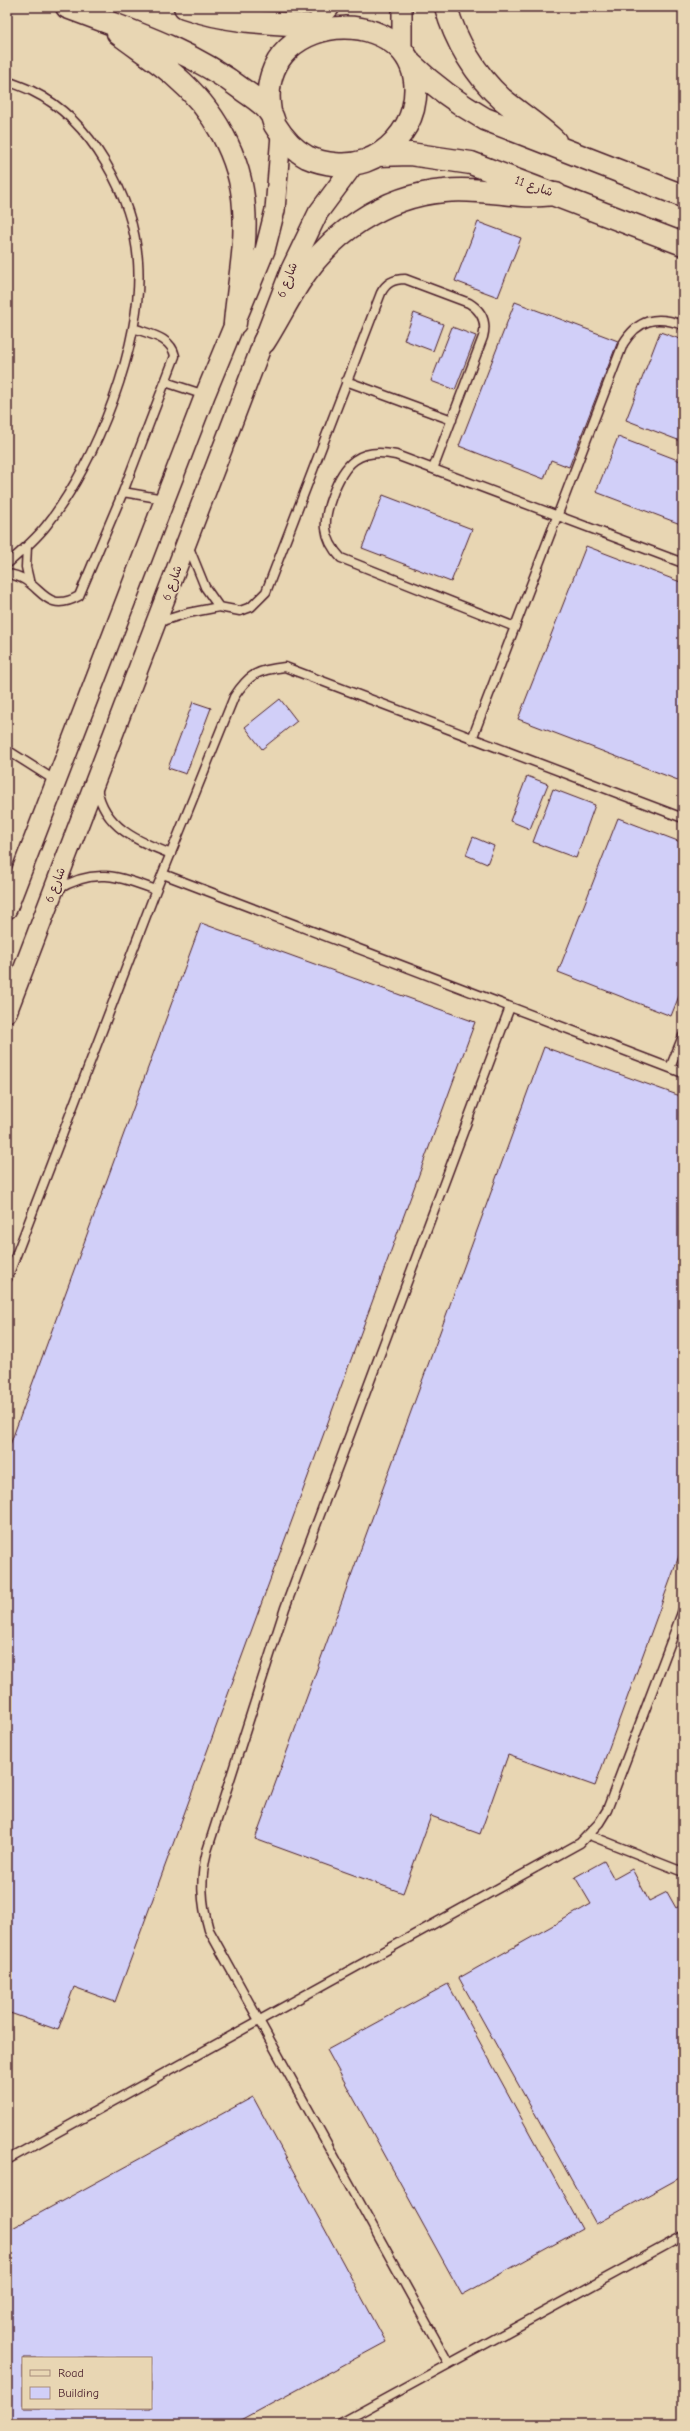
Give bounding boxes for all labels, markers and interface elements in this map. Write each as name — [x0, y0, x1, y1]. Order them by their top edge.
street label: شارع 11 — [512, 173, 555, 201]
street label: شارع 6 — [274, 260, 302, 300]
street label: شارع 6 — [159, 563, 187, 603]
street label: شارع 6 — [42, 865, 70, 905]
legend — [22, 2357, 152, 2409]
text: Road — [58, 2366, 84, 2380]
text: Building — [58, 2386, 99, 2400]

